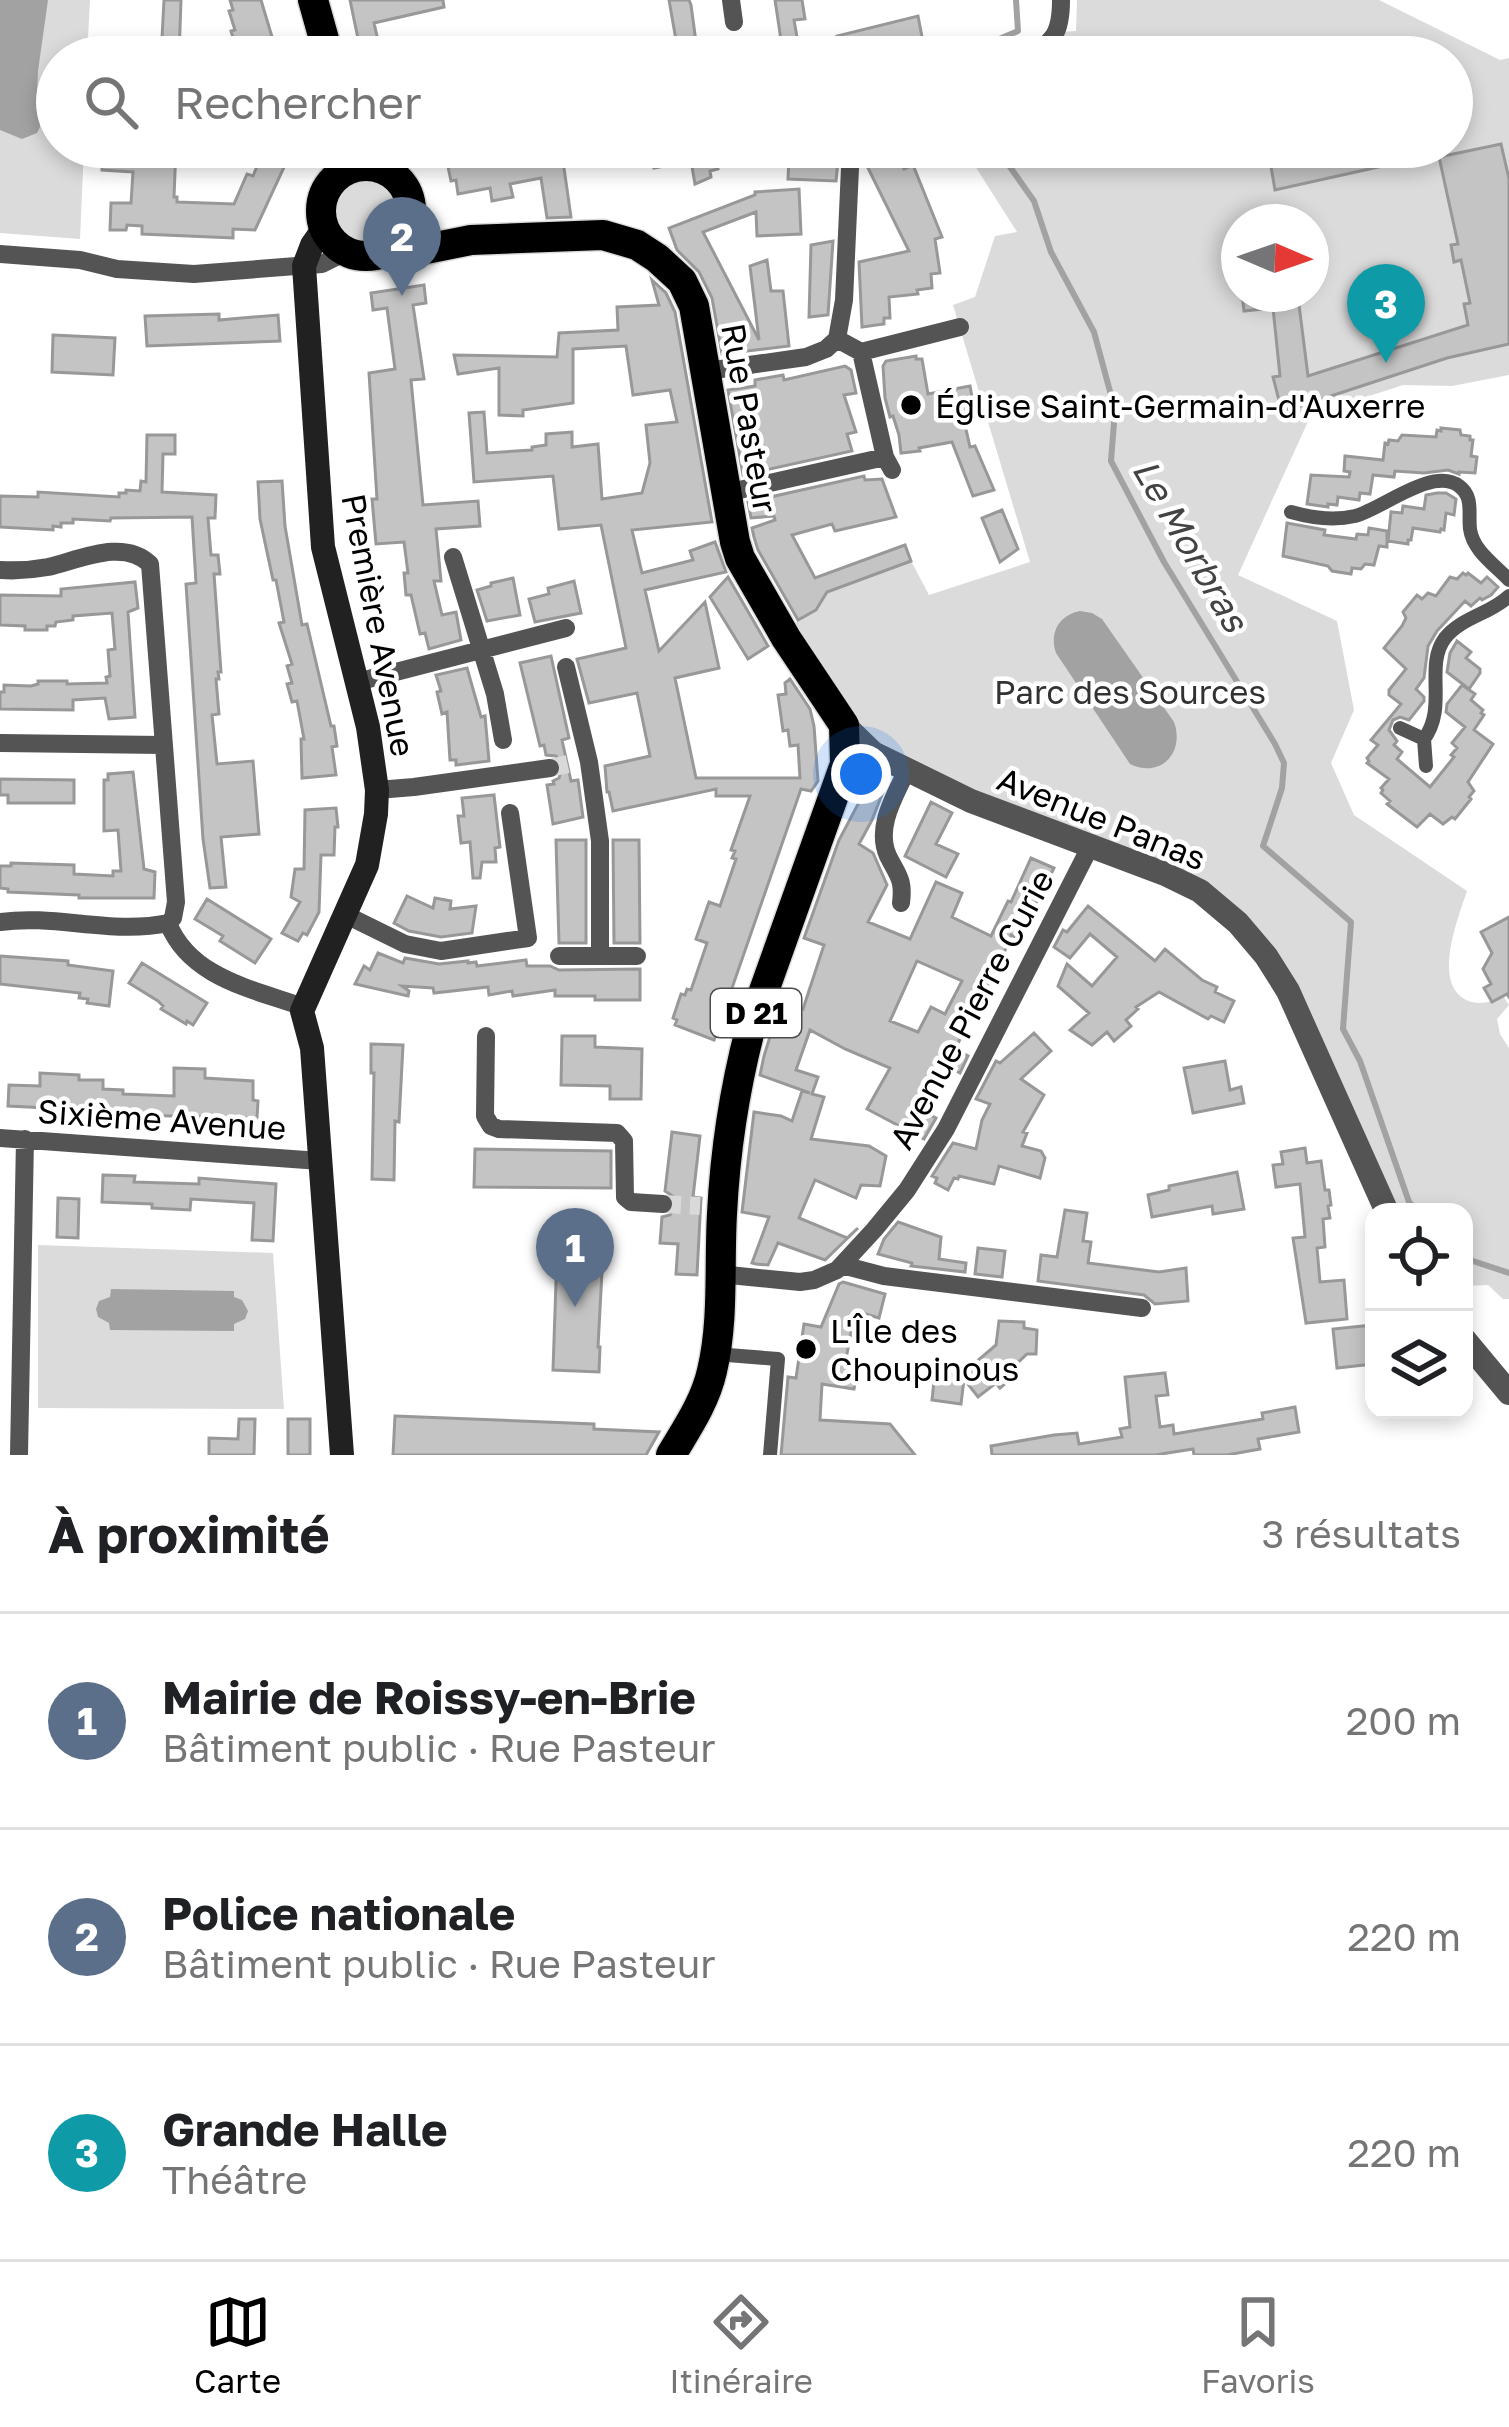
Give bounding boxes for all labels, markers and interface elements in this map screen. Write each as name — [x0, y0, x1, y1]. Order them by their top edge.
search box — [36, 36, 1473, 168]
icon: search — [78, 69, 144, 135]
text: Rechercher — [174, 75, 422, 129]
pin: 2 — [363, 197, 441, 296]
north arrow — [1221, 204, 1329, 312]
pin: 3 — [1347, 264, 1425, 363]
street label: Rue Pasteur — [714, 320, 786, 516]
place label: Église Saint-Germain-d'Auxerre — [935, 386, 1425, 425]
marker: Église Saint-Germain-d'Auxerre — [898, 392, 924, 418]
water label: Le Morbras — [1124, 451, 1259, 640]
street label: Première Avenue — [334, 490, 424, 760]
park label: Parc des Sources — [994, 672, 1266, 711]
your location — [831, 744, 891, 804]
street label: Avenue Panas — [992, 759, 1212, 877]
street label: Avenue Pierre Curie — [881, 863, 1061, 1155]
road number: D 21 — [711, 989, 801, 1037]
street label: Sixième Avenue — [36, 1091, 288, 1147]
map controls — [1365, 1203, 1473, 1419]
button: locate — [1365, 1203, 1473, 1311]
pin: 1 — [536, 1208, 614, 1307]
place label: L'Île des Choupinous — [830, 1311, 1019, 1388]
button: layers — [1365, 1311, 1473, 1419]
marker: L'Île des Choupinous — [793, 1336, 819, 1362]
text: À proximité — [48, 1503, 330, 1564]
text: 3 résultats — [1262, 1510, 1461, 1557]
text: Mairie de Roissy-en-Brie — [162, 1670, 696, 1724]
text: 1 — [77, 1697, 97, 1744]
text: 200 m — [1346, 1697, 1461, 1744]
text: Bâtiment public · Rue Pasteur — [162, 1724, 715, 1771]
text: Police nationale — [162, 1886, 515, 1940]
text: 2 — [75, 1913, 99, 1960]
text: 220 m — [1347, 1913, 1461, 1960]
text: Bâtiment public · Rue Pasteur — [162, 1940, 715, 1987]
text: Grande Halle — [162, 2102, 448, 2156]
text: 3 — [75, 2129, 99, 2176]
text: 220 m — [1347, 2129, 1461, 2176]
text: Théâtre — [162, 2156, 307, 2203]
tab: Carte — [194, 2289, 281, 2400]
tab: Itinéraire — [669, 2289, 813, 2400]
tab: Favoris — [1201, 2289, 1315, 2400]

